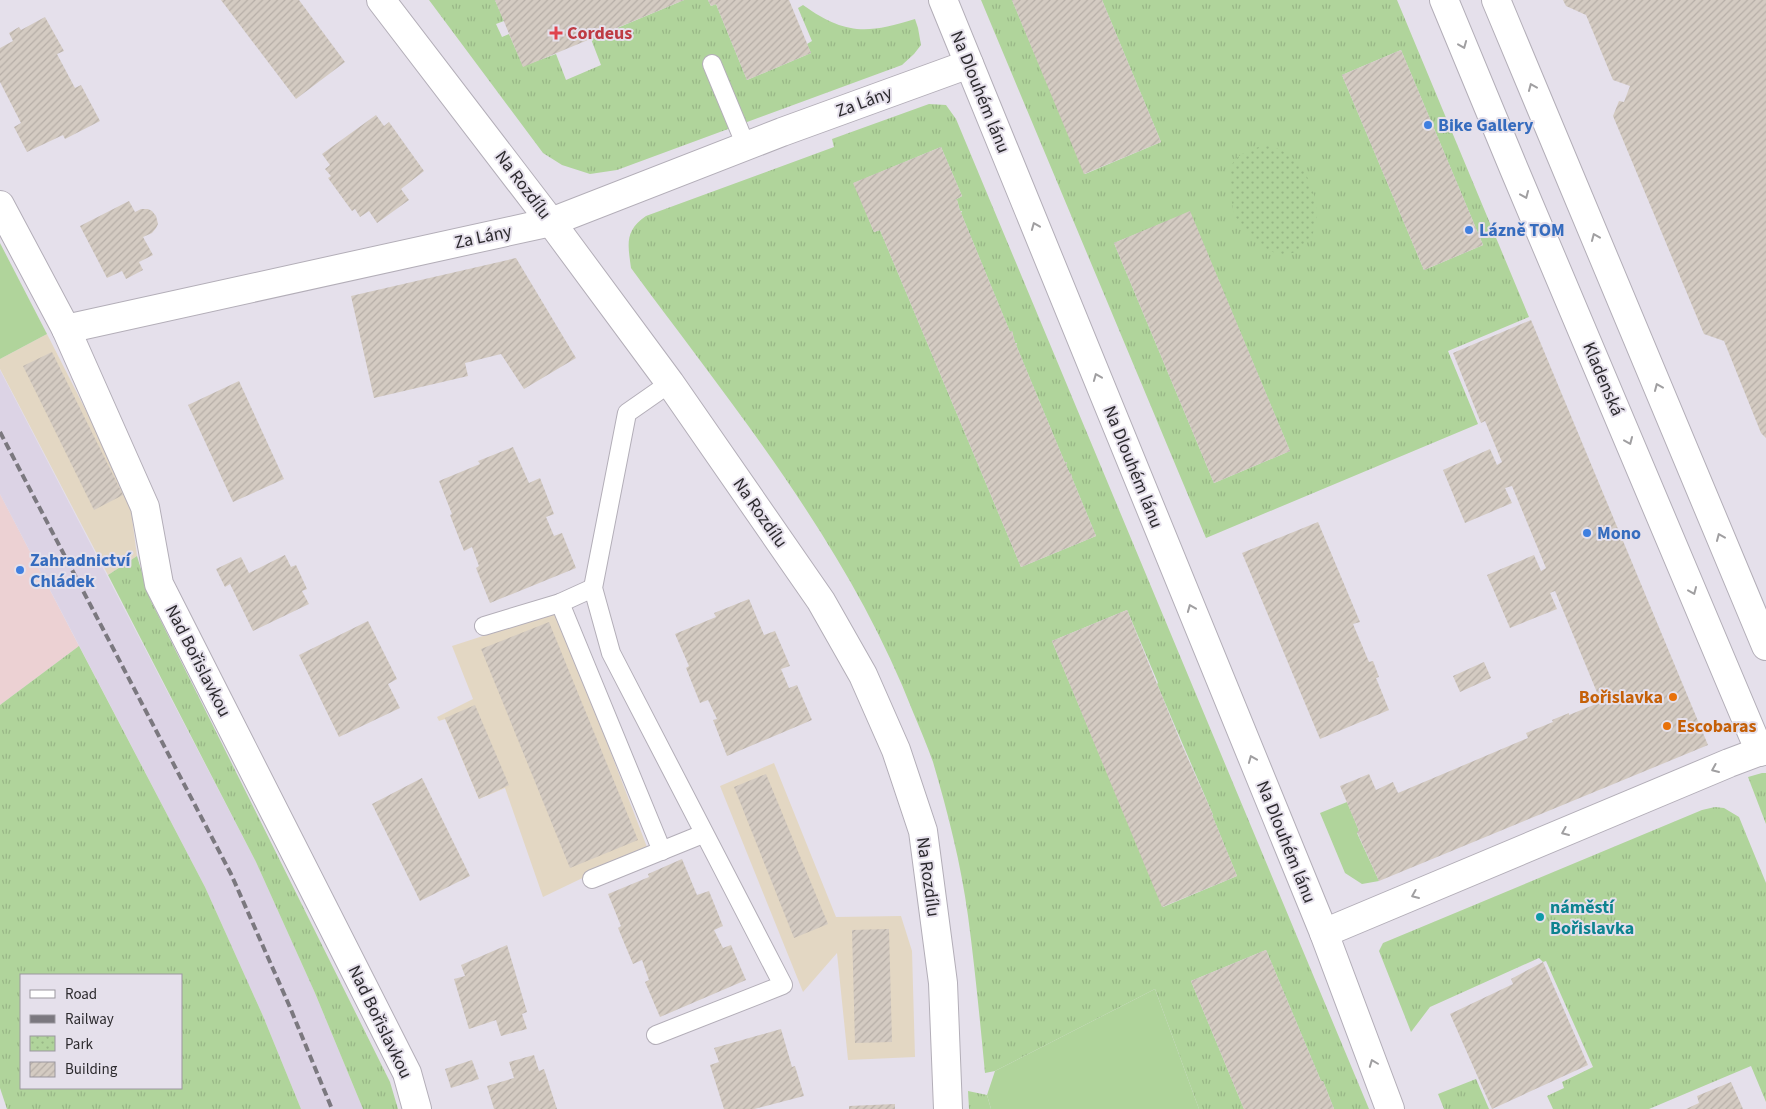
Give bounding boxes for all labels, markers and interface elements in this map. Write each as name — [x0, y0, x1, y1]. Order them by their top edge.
place label: Cordeus — [567, 21, 632, 46]
marker: Cordeus — [549, 26, 563, 40]
street label: Na Dlouhém lánu — [944, 27, 1016, 157]
one-way arrow — [1456, 40, 1467, 49]
street label: Za Lány — [832, 80, 896, 124]
one-way arrow — [1528, 83, 1539, 92]
place label: Bike Gallery — [1438, 113, 1534, 138]
marker: Bike Gallery — [1422, 119, 1434, 131]
street label: Na Rozdílu — [489, 145, 557, 225]
one-way arrow — [1518, 190, 1529, 199]
place label: Lázně TOM — [1479, 218, 1565, 243]
street label: Za Lány — [452, 219, 515, 255]
one-way arrow — [1031, 222, 1042, 231]
marker: Lázně TOM — [1463, 224, 1475, 236]
one-way arrow — [1591, 233, 1601, 242]
street label: Kladenská — [1576, 338, 1630, 420]
one-way arrow — [1092, 373, 1102, 381]
one-way arrow — [1653, 383, 1664, 392]
street label: Na Dlouhém lánu — [1097, 402, 1169, 532]
one-way arrow — [1624, 437, 1634, 445]
street label: Na Rozdílu — [727, 473, 793, 553]
place label: Mono — [1597, 521, 1641, 546]
marker: Mono — [1581, 527, 1593, 539]
one-way arrow — [1716, 533, 1727, 542]
place label: Zahradnictví Chládek — [30, 548, 132, 594]
marker: Zahradnictví Chládek — [14, 564, 26, 576]
one-way arrow — [1686, 586, 1697, 595]
street label: Nad Bořislavkou — [159, 600, 237, 722]
one-way arrow — [1187, 604, 1197, 613]
place label: Bořislavka — [1579, 685, 1663, 710]
marker: Bořislavka — [1667, 691, 1679, 703]
place label: Escobaras — [1677, 714, 1756, 739]
marker: Escobaras — [1661, 720, 1673, 732]
one-way arrow — [1248, 755, 1258, 763]
one-way arrow — [1711, 762, 1720, 773]
street label: Na Dlouhém lánu — [1250, 777, 1322, 907]
one-way arrow — [1561, 825, 1570, 836]
street label: Na Rozdílu — [910, 835, 946, 919]
one-way arrow — [1411, 889, 1420, 899]
place label: náměstí Bořislavka — [1550, 895, 1634, 941]
marker: náměstí Bořislavka — [1534, 911, 1546, 923]
street label: Nad Bořislavkou — [342, 961, 418, 1083]
legend — [20, 974, 182, 1089]
text: Road — [65, 984, 97, 1005]
text: Railway — [65, 1009, 114, 1030]
text: Park — [65, 1034, 94, 1055]
text: Building — [65, 1059, 118, 1080]
one-way arrow — [1369, 1060, 1379, 1068]

